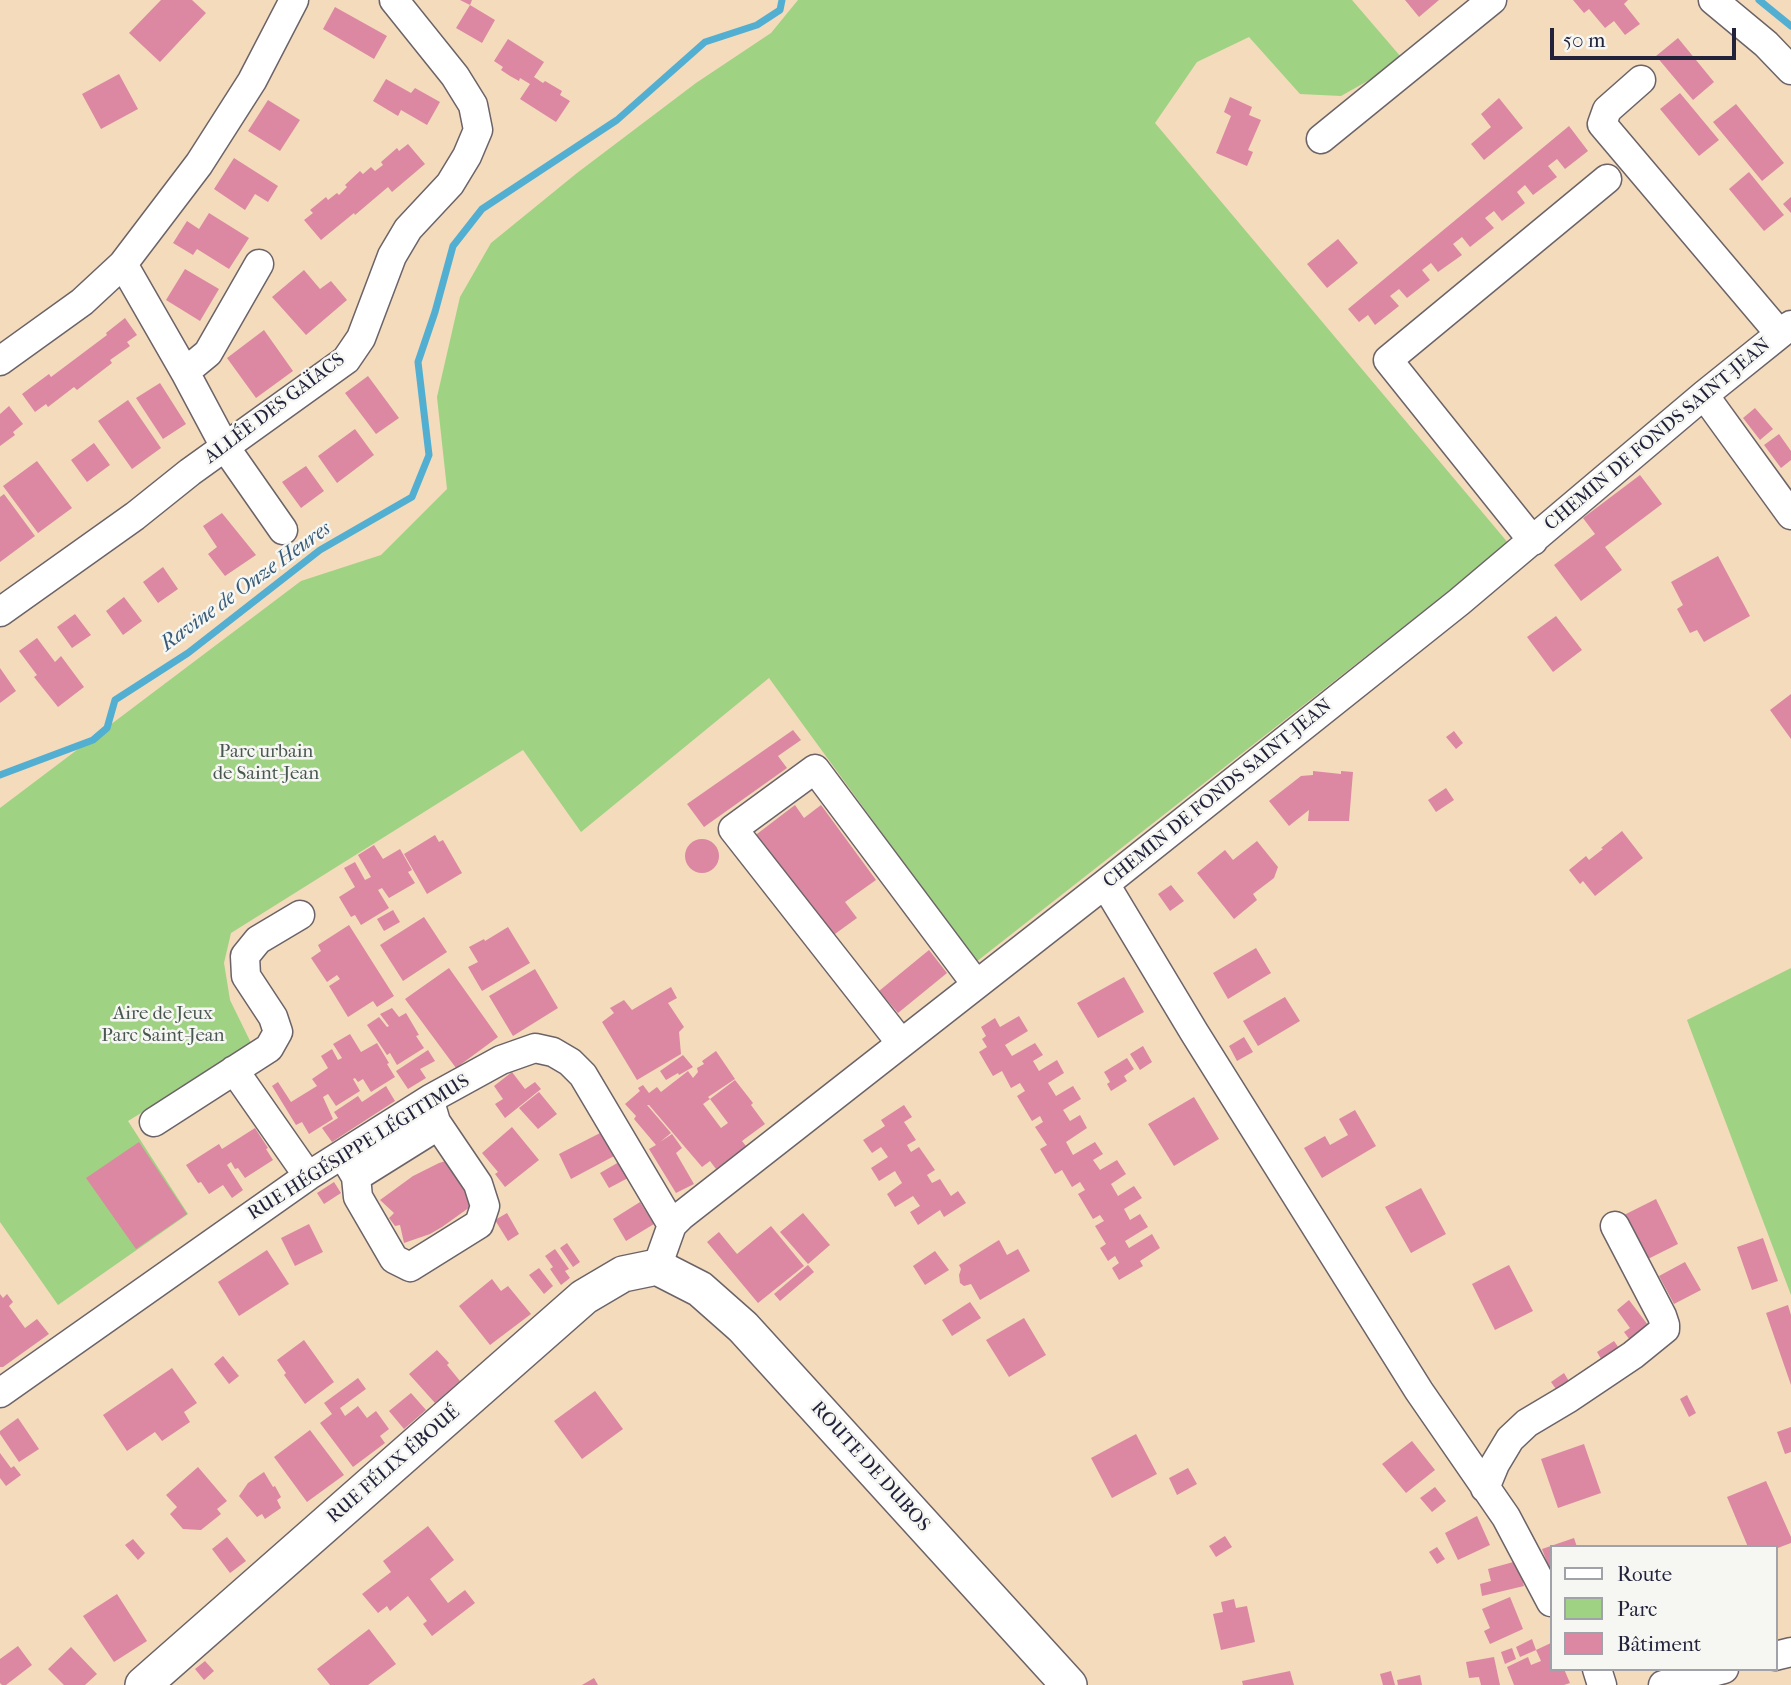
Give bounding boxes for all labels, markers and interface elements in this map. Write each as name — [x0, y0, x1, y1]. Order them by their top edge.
scale bar — [1553, 14, 1738, 58]
text: 50 m — [1563, 28, 1606, 52]
street label: CHEMIN DE FONDS SAINT-JEAN — [1541, 334, 1775, 536]
street label: ALLÉE DES GAÏACS — [200, 349, 350, 469]
water label: Ravine de Onze Heures — [156, 517, 336, 657]
street label: CHEMIN DE FONDS SAINT-JEAN — [1099, 695, 1337, 893]
park label: Parc urbain de Saint-Jean — [213, 741, 319, 785]
park label: Aire de Jeux Parc Saint-Jean — [101, 1003, 225, 1047]
street label: RUE HÉGÉSIPPE LÉGITIMUS — [244, 1070, 474, 1226]
street label: ROUTE DE DUBOS — [806, 1397, 934, 1537]
street label: RUE FÉLIX ÉBOUÉ — [323, 1401, 465, 1529]
legend — [1550, 1545, 1777, 1671]
text: Route — [1617, 1562, 1672, 1586]
text: Parc — [1617, 1597, 1657, 1621]
text: Bâtiment — [1617, 1632, 1701, 1656]

